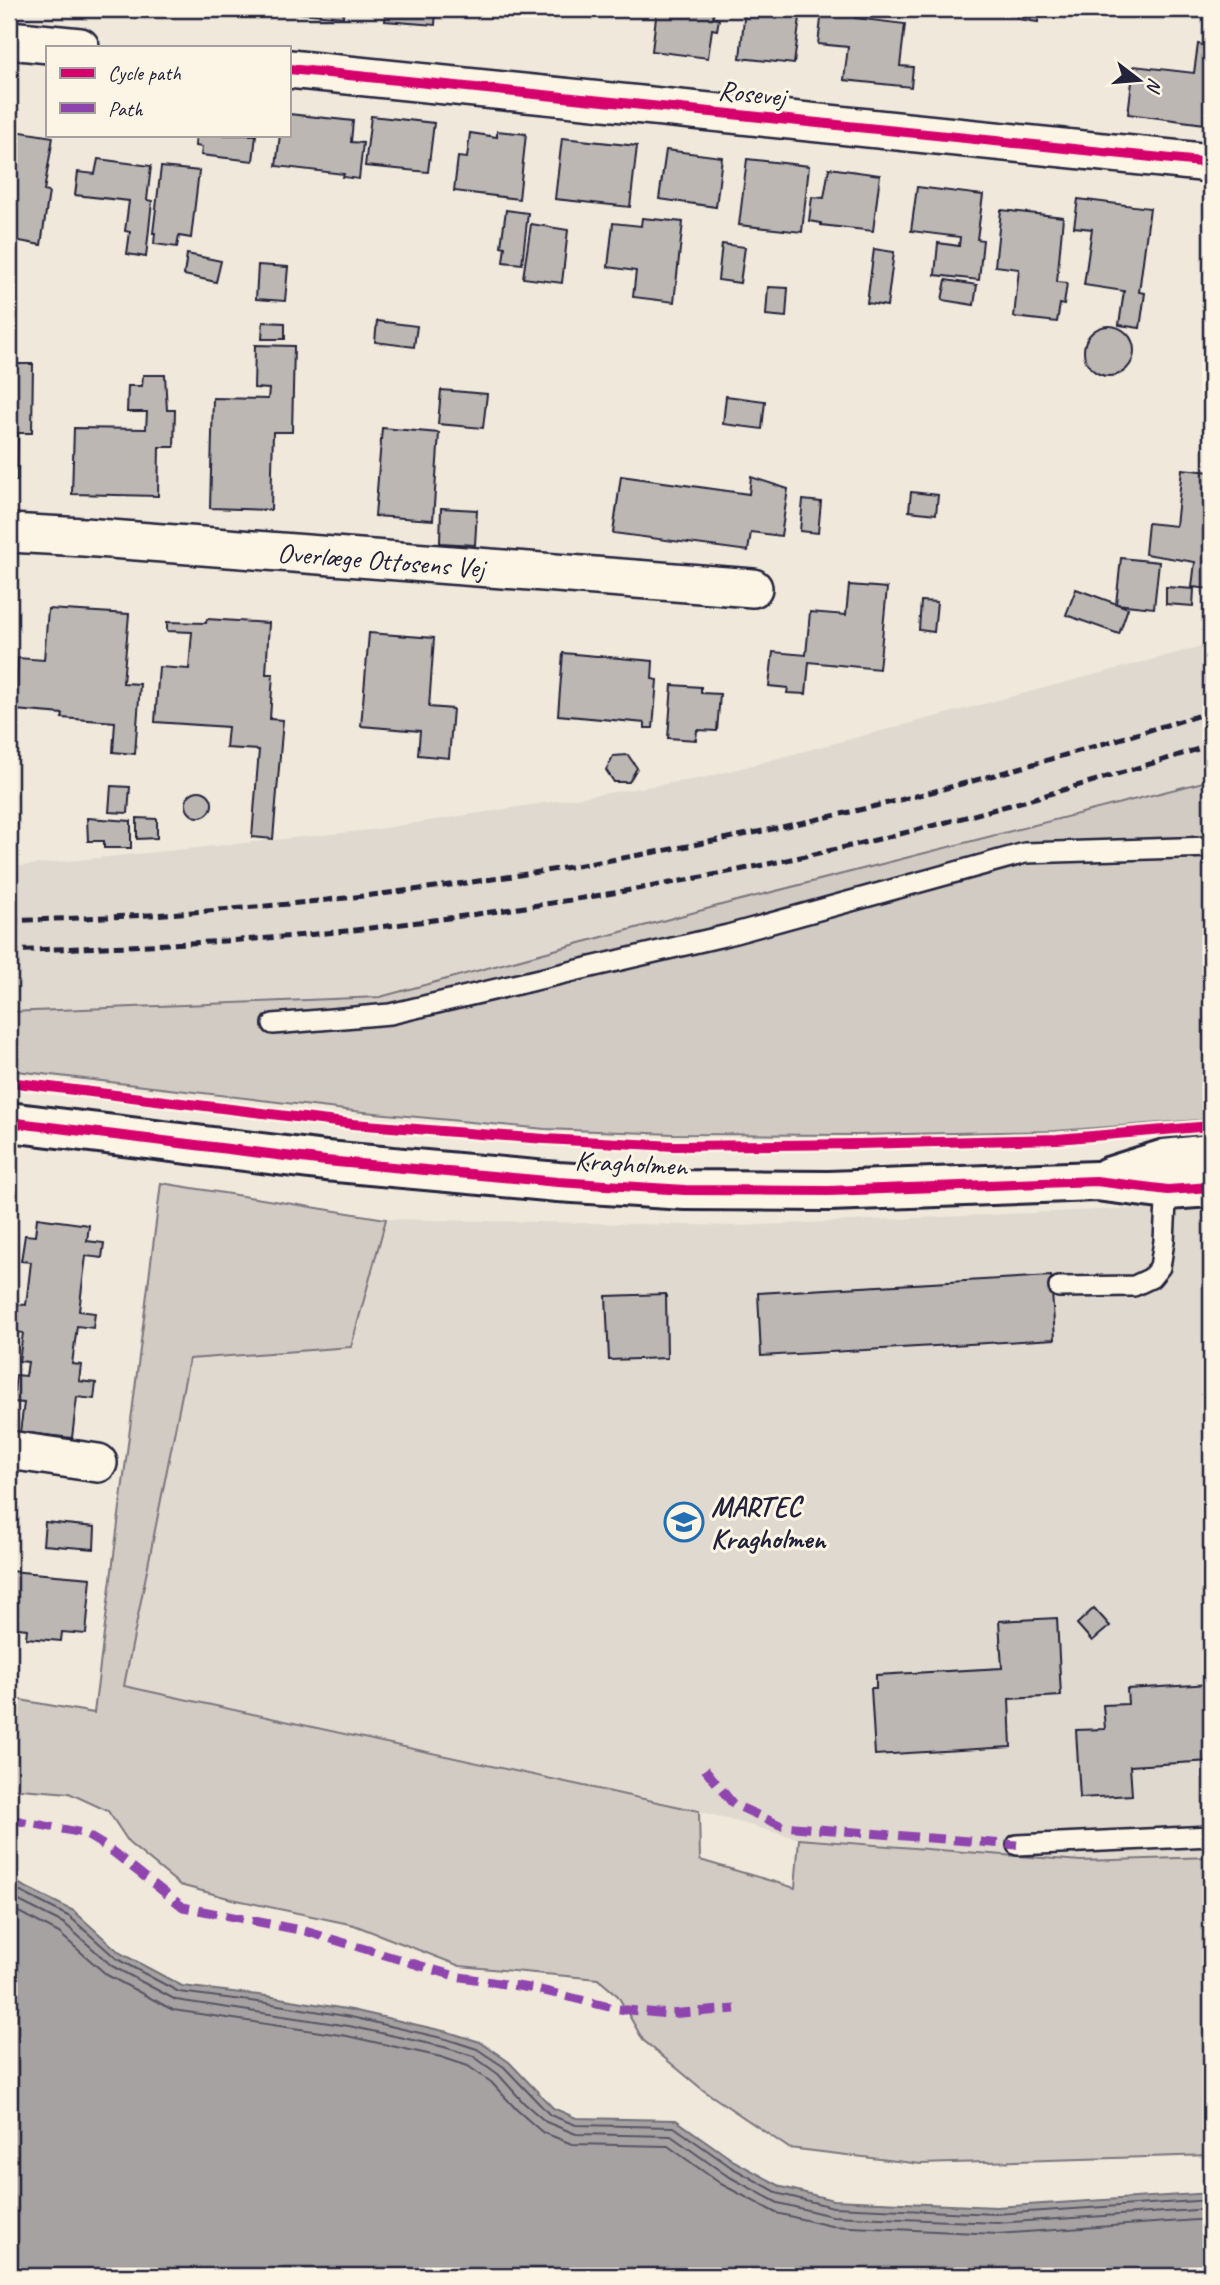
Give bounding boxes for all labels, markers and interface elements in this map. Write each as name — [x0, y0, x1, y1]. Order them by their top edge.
legend — [46, 46, 290, 136]
north arrow — [1104, 46, 1174, 116]
text: Cycle path — [108, 60, 181, 86]
street label: Rosevej — [717, 72, 791, 114]
text: N — [1140, 75, 1168, 96]
text: Path — [108, 96, 144, 122]
street label: Overlæge Ottosens Vej — [276, 534, 489, 585]
street label: Kragholmen — [574, 1143, 689, 1183]
place label: MARTEC Kragholmen — [711, 1489, 827, 1556]
school or university icon: MARTEC Kragholmen — [663, 1501, 705, 1543]

